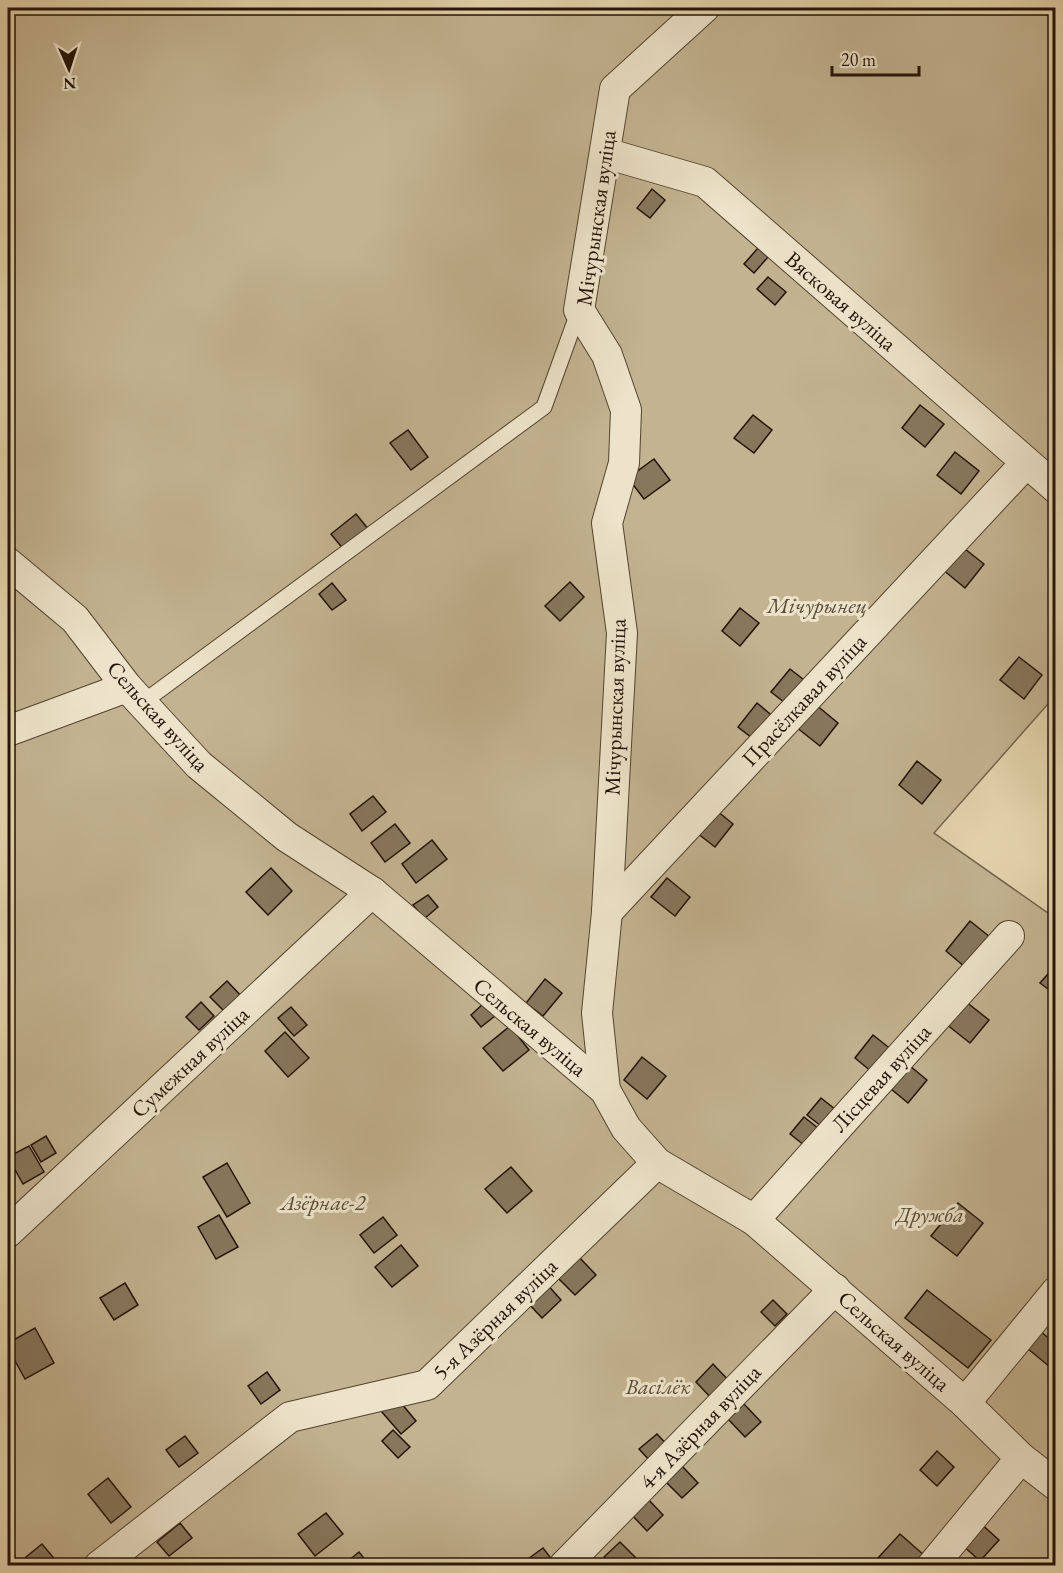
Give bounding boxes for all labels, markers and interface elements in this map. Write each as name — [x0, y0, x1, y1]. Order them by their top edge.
north arrow — [39, 39, 99, 99]
scale bar — [832, 39, 919, 77]
text: 20 m — [841, 48, 876, 71]
text: N — [63, 73, 77, 94]
street label: Мічурынская вуліца — [569, 128, 623, 308]
street label: Вясковая вуліца — [779, 245, 903, 358]
park label: Мічурынец — [765, 591, 867, 620]
street label: Мічурынская вуліца — [597, 618, 633, 796]
street label: Прасёлкавая вуліца — [735, 627, 873, 772]
street label: Сельская вуліца — [101, 654, 216, 778]
street label: Сельская вуліца — [467, 971, 593, 1083]
street label: Сумежная вуліца — [125, 1000, 255, 1124]
street label: Лісцевая вуліца — [825, 1018, 937, 1138]
park label: Азёрнае-2 — [279, 1188, 367, 1217]
park label: Дружба — [894, 1200, 964, 1229]
street label: 5-я Азёрная вуліца — [426, 1252, 564, 1386]
street label: Сельская вуліца — [832, 1284, 956, 1398]
street label: 4-я Азёрная вуліца — [633, 1358, 767, 1496]
park label: Васілёк — [624, 1372, 691, 1401]

